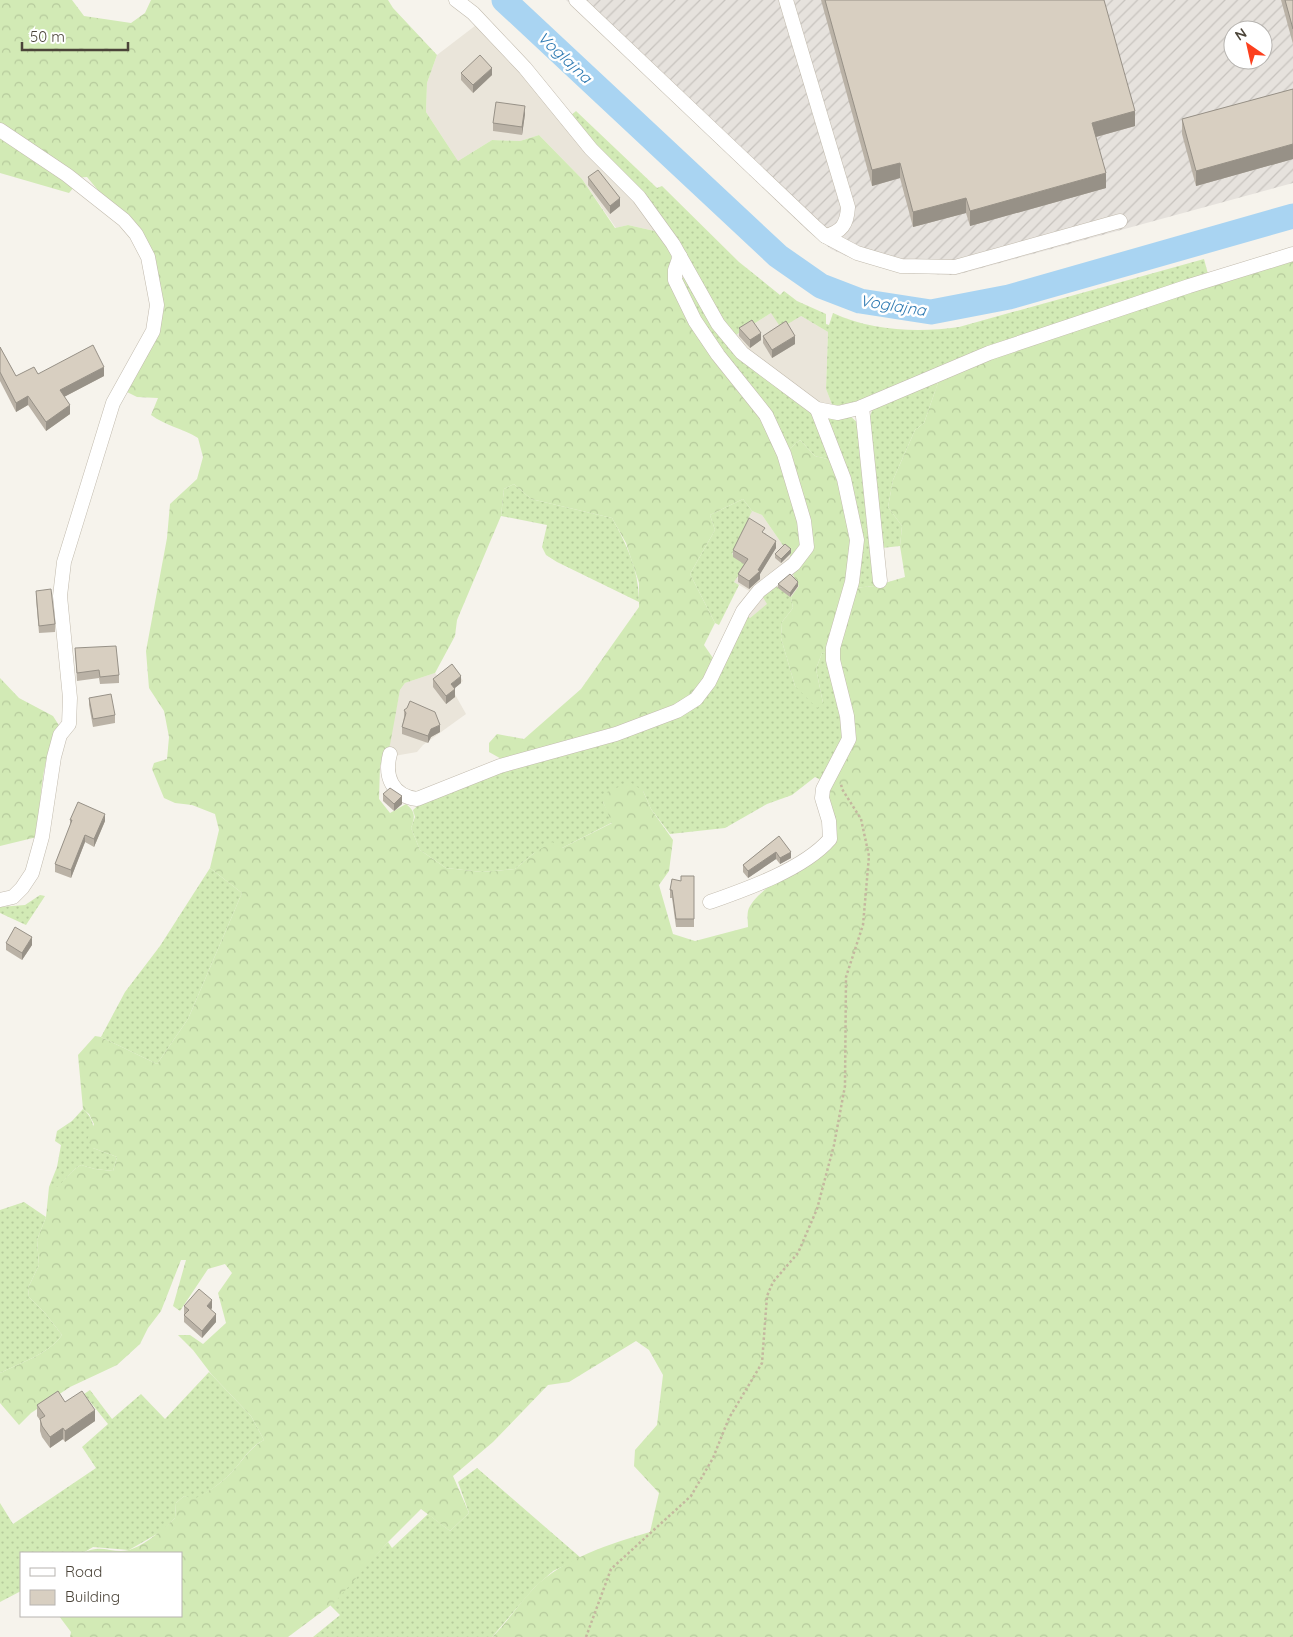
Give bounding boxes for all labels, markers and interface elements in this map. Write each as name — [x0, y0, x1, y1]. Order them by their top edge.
scale bar — [22, 20, 129, 52]
north arrow — [1223, 20, 1273, 70]
text: N — [1231, 24, 1250, 45]
text: 50 m — [30, 27, 65, 46]
water label: Voglajna — [534, 27, 597, 88]
water label: Voglajna — [859, 290, 929, 320]
legend — [20, 1552, 182, 1617]
text: Road — [65, 1562, 102, 1581]
text: Building — [65, 1587, 120, 1606]

